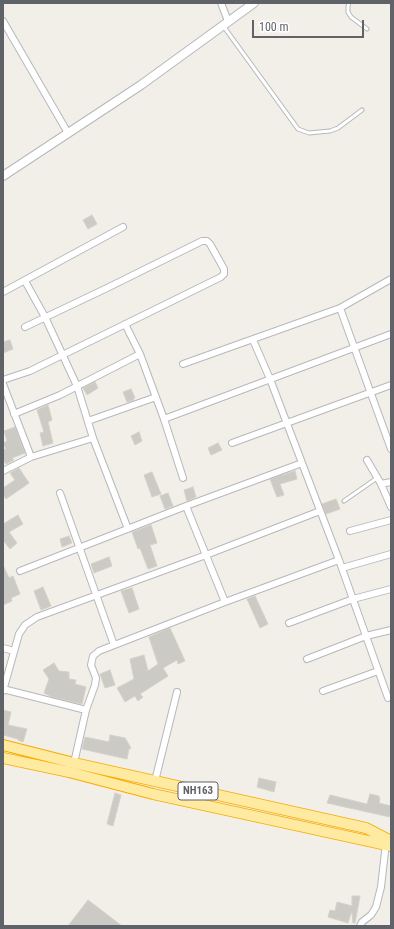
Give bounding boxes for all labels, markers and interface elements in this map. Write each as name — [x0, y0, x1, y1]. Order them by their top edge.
scale bar — [254, 12, 366, 38]
text: 100 m — [259, 20, 289, 34]
road number: NH163 — [178, 782, 218, 800]

